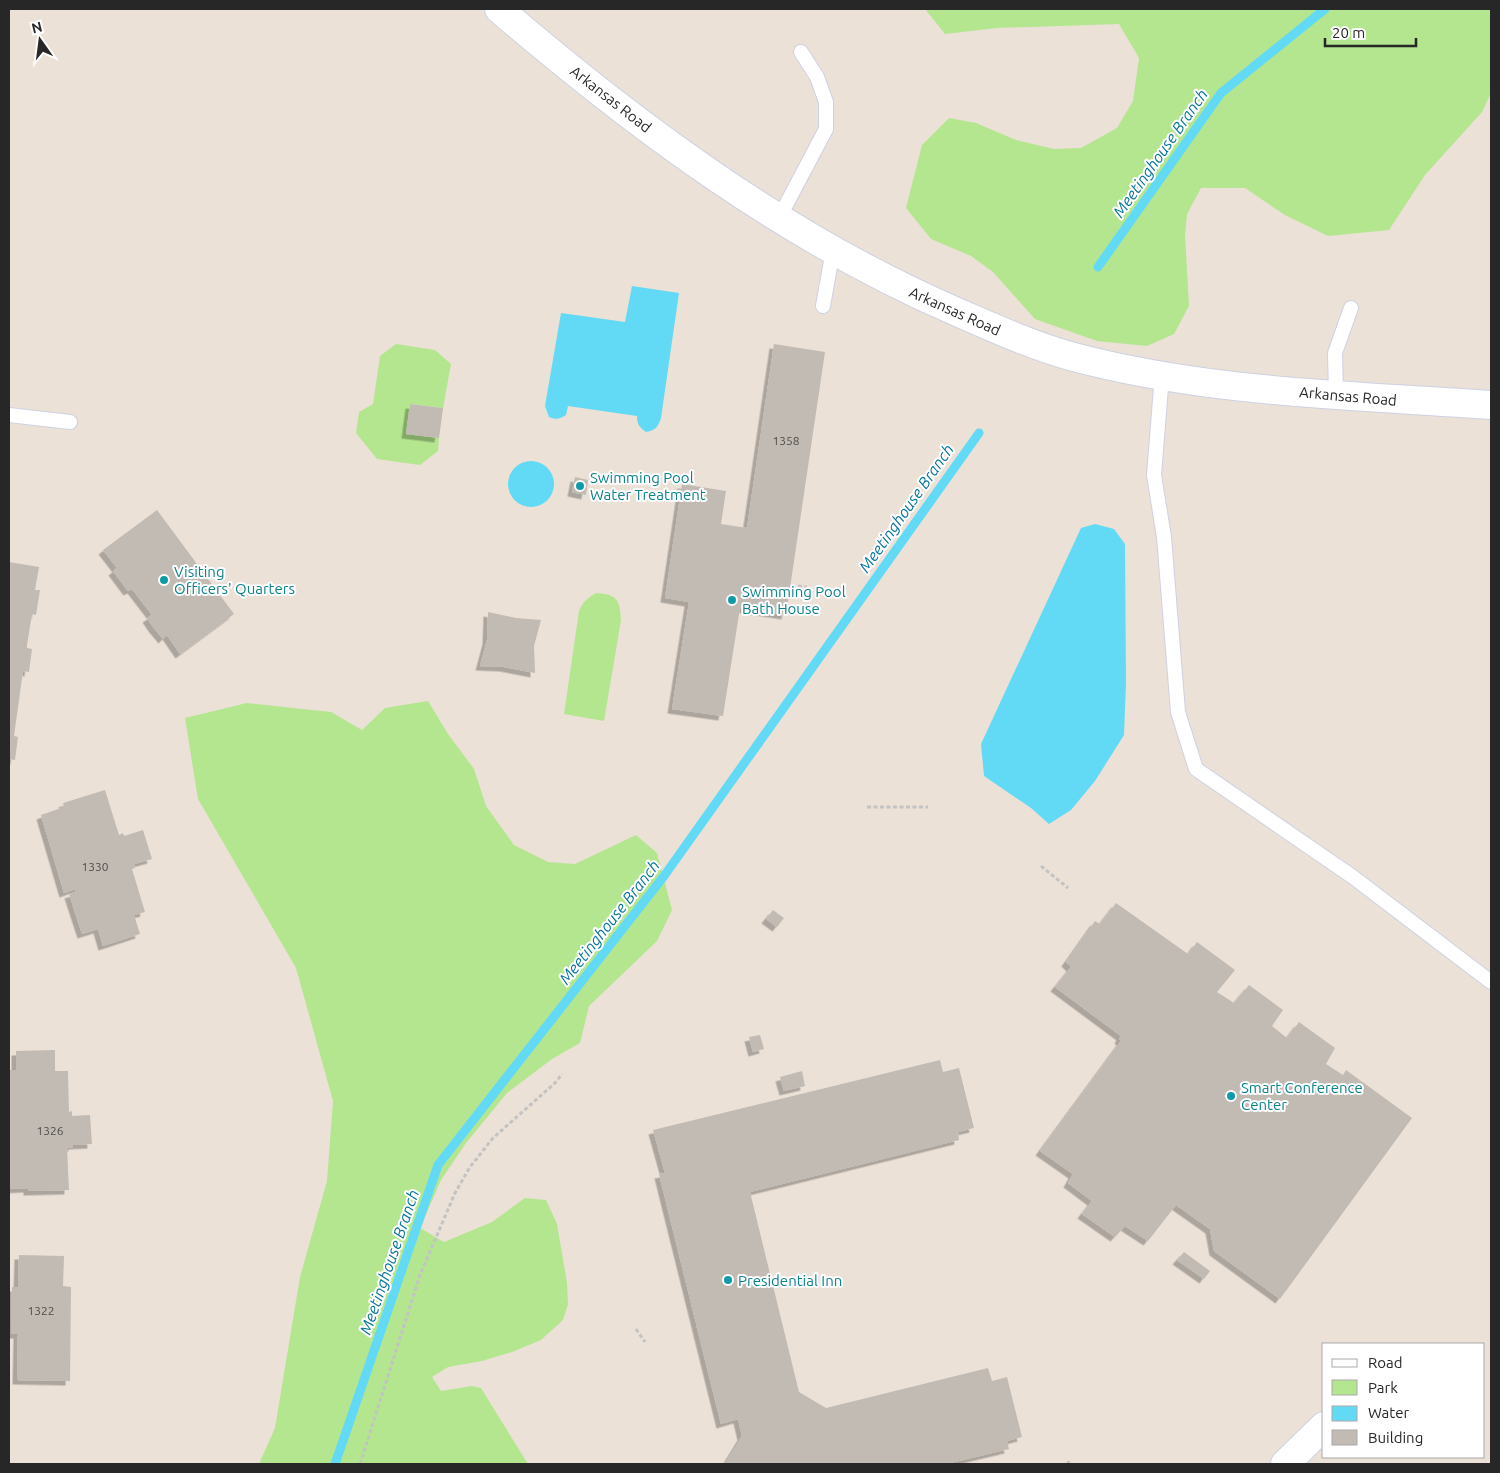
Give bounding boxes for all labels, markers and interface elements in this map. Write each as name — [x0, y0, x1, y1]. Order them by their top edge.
north arrow — [15, 15, 65, 65]
scale bar — [1325, 15, 1416, 47]
text: N — [30, 18, 44, 36]
text: 20 m — [1332, 24, 1365, 41]
street label: Arkansas Road — [567, 62, 655, 136]
water label: Meetinghouse Branch — [1109, 86, 1211, 220]
street label: Arkansas Road — [907, 283, 1003, 339]
street label: Arkansas Road — [1298, 383, 1398, 409]
house number: 1358 — [772, 434, 800, 447]
water label: Meetinghouse Branch — [855, 441, 957, 575]
place label: Swimming Pool Water Treatment — [590, 469, 706, 503]
marker: Swimming Pool Water Treatment — [574, 480, 586, 492]
place label: Visiting Officers' Quarters — [174, 563, 295, 597]
marker: Visiting Officers' Quarters — [158, 574, 170, 586]
place label: Swimming Pool Bath House — [742, 583, 846, 617]
marker: Swimming Pool Bath House — [726, 594, 738, 606]
water label: Meetinghouse Branch — [555, 857, 663, 987]
house number: 1330 — [81, 860, 109, 873]
place label: Smart Conference Center — [1241, 1079, 1363, 1113]
marker: Smart Conference Center — [1225, 1090, 1237, 1102]
house number: 1326 — [36, 1124, 64, 1137]
water label: Meetinghouse Branch — [356, 1187, 422, 1337]
place label: Presidential Inn — [738, 1272, 842, 1289]
marker: Presidential Inn — [722, 1274, 734, 1286]
house number: 1322 — [27, 1304, 55, 1317]
legend — [1322, 1343, 1485, 1458]
text: Road — [1368, 1354, 1403, 1371]
text: Park — [1368, 1379, 1398, 1396]
text: Water — [1368, 1404, 1409, 1421]
text: Building — [1368, 1429, 1423, 1446]

